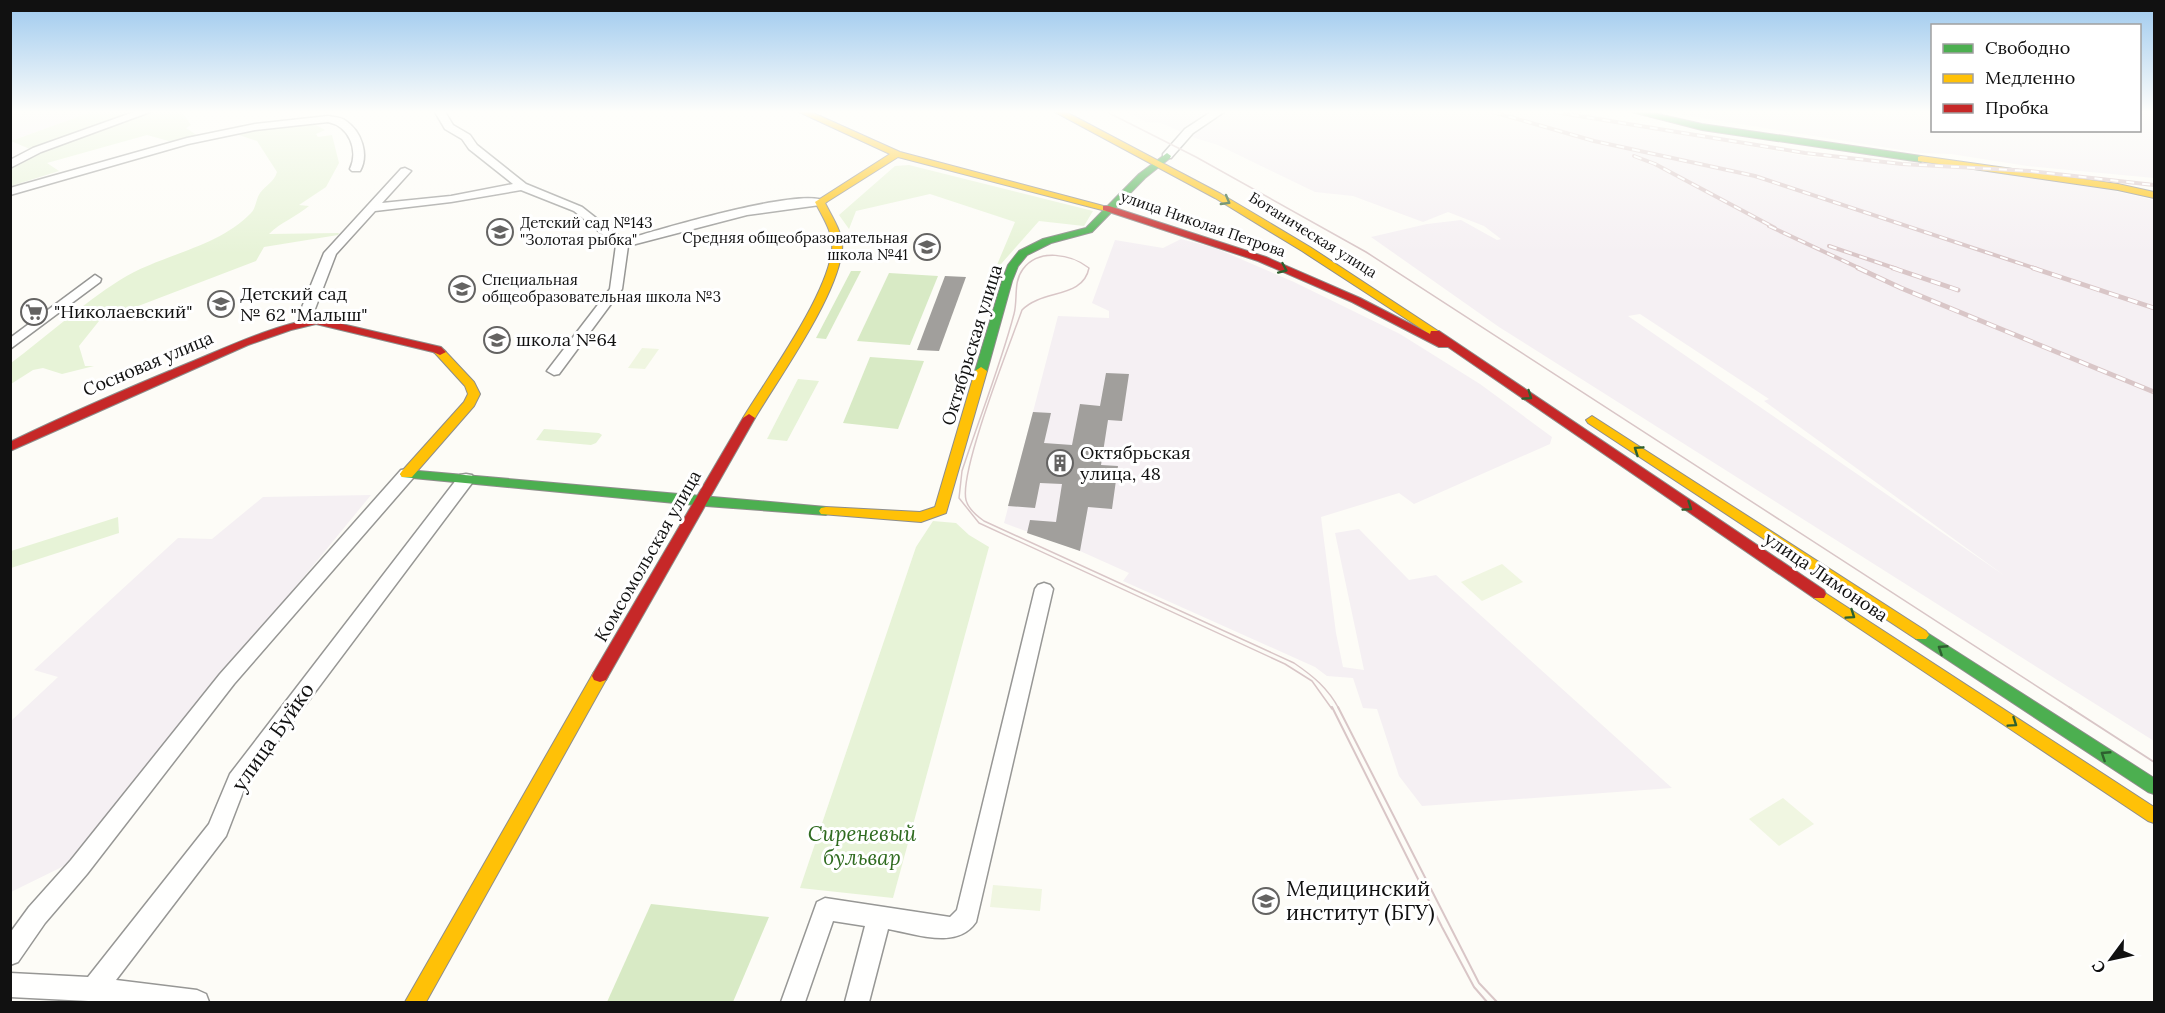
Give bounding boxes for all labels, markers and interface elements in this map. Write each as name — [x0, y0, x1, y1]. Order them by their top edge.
legend — [1931, 24, 2141, 132]
text: Свободно — [1985, 36, 2070, 59]
text: Медленно — [1985, 66, 2075, 89]
text: Пробка — [1985, 96, 2049, 119]
street label: улица Николая Петрова — [1118, 186, 1288, 261]
street label: Ботаническая улица — [1246, 187, 1381, 282]
one-way arrow — [1220, 194, 1230, 205]
place label: Детский сад №143 "Золотая рыбка" — [520, 213, 653, 249]
school or university icon: Детский сад №143 "Золотая рыбка" — [485, 217, 515, 247]
place label: Средняя общеобразовательная школа №41 — [682, 228, 908, 264]
school or university icon: Средняя общеобразовательная школа №41 — [912, 232, 942, 262]
street label: Октябрьская улица — [936, 262, 1007, 428]
one-way arrow — [1277, 262, 1288, 274]
place label: Специальная общеобразовательная школа №3 — [482, 270, 721, 306]
school or university icon: Специальная общеобразовательная школа №3 — [447, 274, 477, 304]
place label: Детский сад № 62 "Малыш" — [240, 282, 368, 326]
school or university icon: Детский сад № 62 "Малыш" — [206, 289, 236, 319]
supermarket icon: "Николаевский" — [19, 297, 49, 327]
place label: "Николаевский" — [54, 300, 193, 323]
school or university icon: школа №64 — [482, 325, 512, 355]
street label: Сосновая улица — [79, 326, 216, 401]
place label: школа №64 — [516, 328, 617, 351]
one-way arrow — [1521, 389, 1532, 400]
place label: Октябрьская улица, 48 — [1080, 441, 1191, 485]
one-way arrow — [1634, 446, 1644, 458]
building icon: Октябрьская улица, 48 — [1045, 448, 1075, 478]
street label: Комсомольская улица — [589, 466, 706, 646]
one-way arrow — [1682, 500, 1693, 511]
street label: улица Лимонова — [1760, 527, 1893, 627]
one-way arrow — [1844, 608, 1855, 619]
one-way arrow — [1938, 645, 1949, 656]
street label: улица Буйко — [225, 677, 320, 796]
one-way arrow — [2007, 715, 2018, 726]
one-way arrow — [2101, 751, 2112, 762]
park label: Сиреневый бульвар — [808, 820, 917, 871]
place label: Медицинский институт (БГУ) — [1286, 875, 1435, 926]
school or university icon: Медицинский институт (БГУ) — [1251, 886, 1281, 916]
north arrow — [2081, 929, 2141, 989]
text: С — [2087, 957, 2110, 977]

